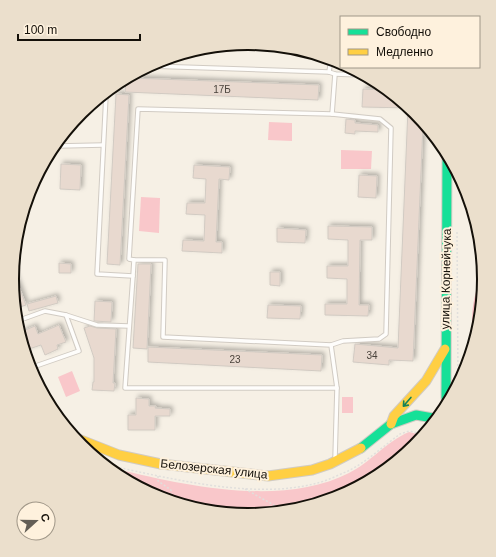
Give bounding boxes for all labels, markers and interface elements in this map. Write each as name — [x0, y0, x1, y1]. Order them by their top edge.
scale bar — [18, 16, 140, 42]
legend — [340, 16, 480, 68]
text: 100 m — [24, 23, 57, 37]
text: Свободно — [376, 25, 431, 39]
text: Медленно — [376, 45, 433, 59]
house number: 17Б — [213, 84, 231, 95]
street label: улица Корнейчука — [438, 228, 454, 330]
house number: 34 — [366, 350, 378, 361]
house number: 23 — [229, 354, 241, 365]
one-way arrow — [402, 397, 411, 407]
street label: Белозерская улица — [160, 456, 269, 482]
north arrow — [16, 501, 56, 541]
text: С — [38, 512, 52, 523]

